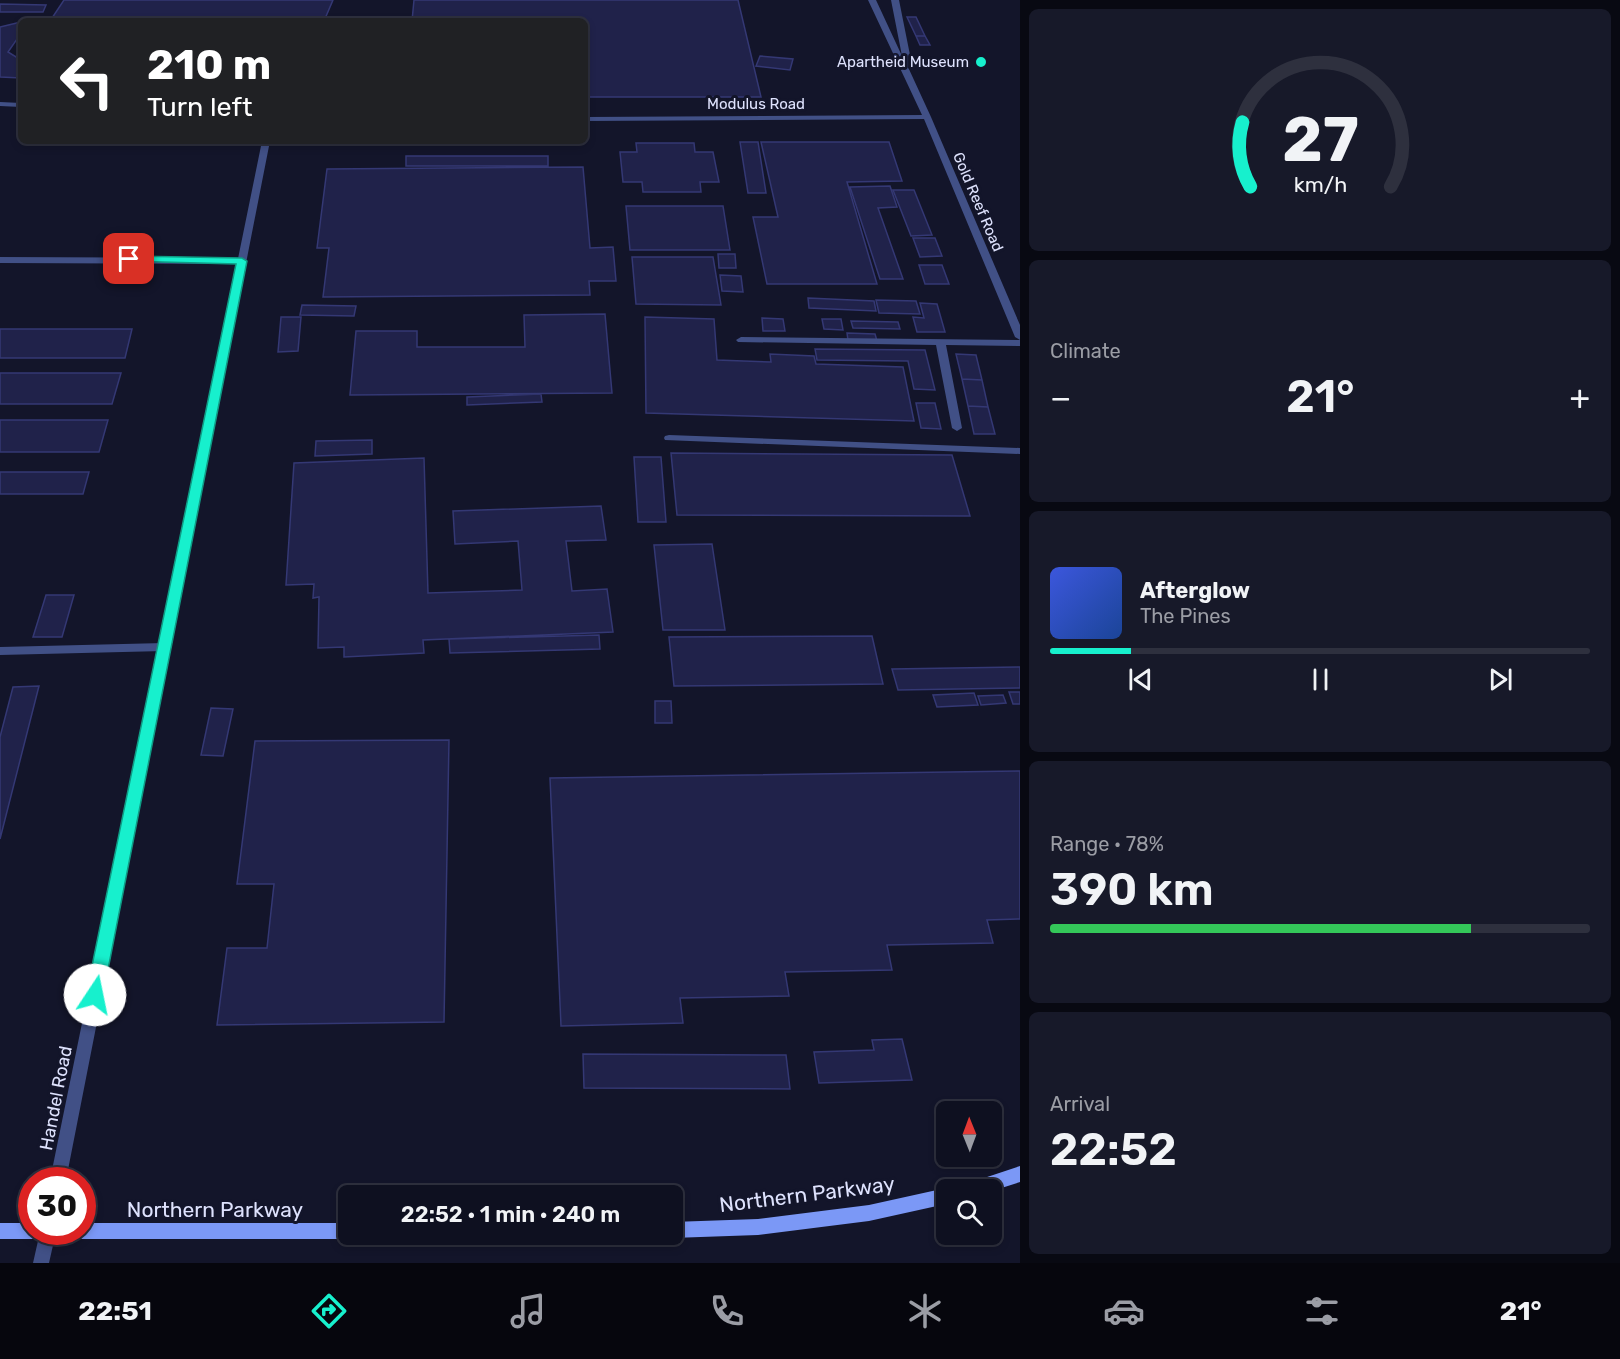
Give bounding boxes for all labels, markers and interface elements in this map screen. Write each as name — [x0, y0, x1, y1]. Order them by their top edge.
text: 210 m — [147, 40, 271, 90]
icon: left — [48, 42, 126, 120]
place label: Apartheid Museum — [837, 53, 969, 71]
marker: Apartheid Museum — [974, 55, 988, 69]
text: Turn left — [147, 91, 252, 123]
street label: Modulus Road — [707, 95, 805, 113]
text: 27 — [1282, 103, 1358, 177]
street label: Gold Reef Road — [949, 150, 1007, 254]
text: km/h — [1293, 172, 1347, 197]
pin — [103, 233, 154, 284]
icon: arrive — [112, 242, 145, 275]
text: Climate — [1050, 339, 1121, 363]
text: 21° — [1286, 370, 1355, 423]
text: − — [1050, 378, 1071, 417]
text: + — [1569, 378, 1590, 417]
text: Afterglow — [1140, 577, 1250, 604]
text: The Pines — [1140, 604, 1231, 628]
icon: previous — [1124, 663, 1157, 696]
icon: pause — [1304, 663, 1337, 696]
icon: next — [1484, 663, 1517, 696]
text: Range · 78% — [1050, 832, 1164, 856]
text: 390 km — [1050, 863, 1214, 916]
position arrow — [63, 963, 127, 1027]
street label: Handel Road — [35, 1044, 77, 1152]
text: Arrival — [1050, 1092, 1110, 1116]
north arrow — [936, 1101, 1002, 1167]
map controls — [936, 1101, 1002, 1245]
text: 22:52 — [1050, 1123, 1177, 1176]
speed limit sign: 30 — [18, 1167, 96, 1245]
street label: Northern Parkway — [718, 1171, 896, 1217]
button: search — [936, 1179, 1002, 1245]
street label: Northern Parkway — [127, 1197, 304, 1222]
text: 22:52 · 1 min · 240 m — [401, 1201, 620, 1228]
icon: directions — [308, 1290, 350, 1332]
icon: music — [507, 1290, 549, 1332]
icon: phone — [706, 1290, 748, 1332]
icon: climate — [904, 1290, 946, 1332]
icon: car — [1103, 1290, 1145, 1332]
icon: filters — [1301, 1290, 1343, 1332]
text: 22:51 — [78, 1295, 152, 1327]
text: 21° — [1500, 1295, 1542, 1327]

